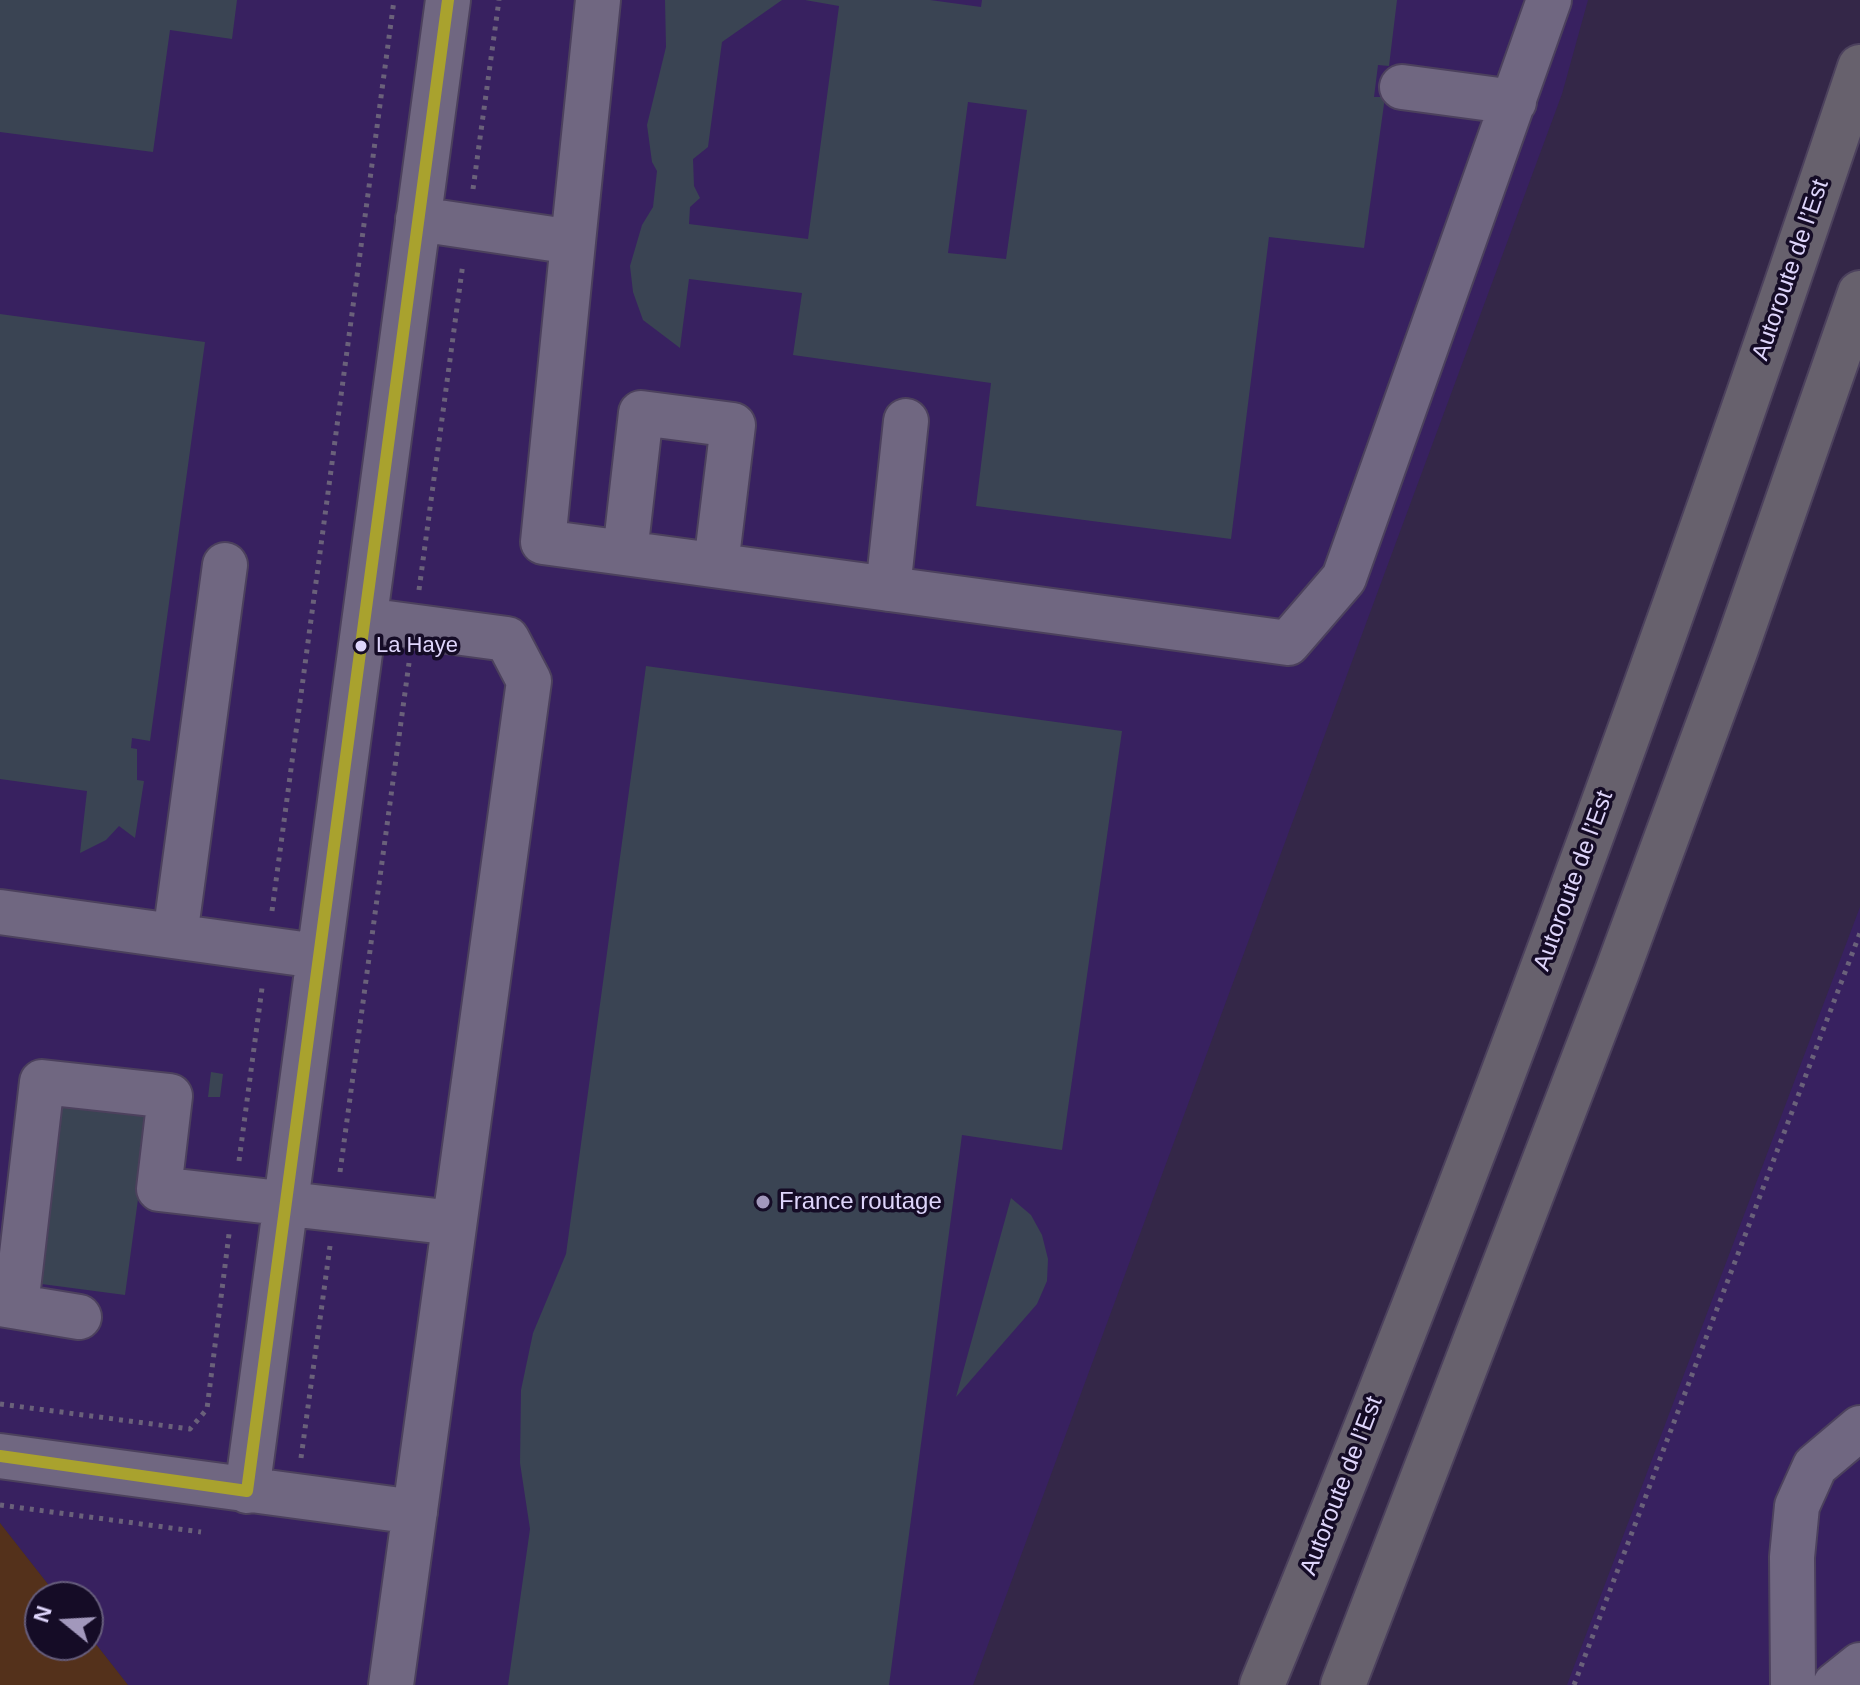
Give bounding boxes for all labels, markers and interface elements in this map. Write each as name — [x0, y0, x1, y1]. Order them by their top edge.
street label: Autoroute de l’Est — [1747, 176, 1835, 364]
place label: La Haye — [376, 633, 458, 659]
marker: La Haye — [353, 638, 369, 654]
street label: Autoroute de l’Est — [1528, 787, 1620, 975]
place label: France routage — [779, 1188, 942, 1216]
marker: France routage — [754, 1193, 772, 1211]
street label: Autoroute de l’Est — [1295, 1392, 1389, 1580]
north arrow — [24, 1581, 104, 1661]
text: N — [28, 1603, 57, 1625]

